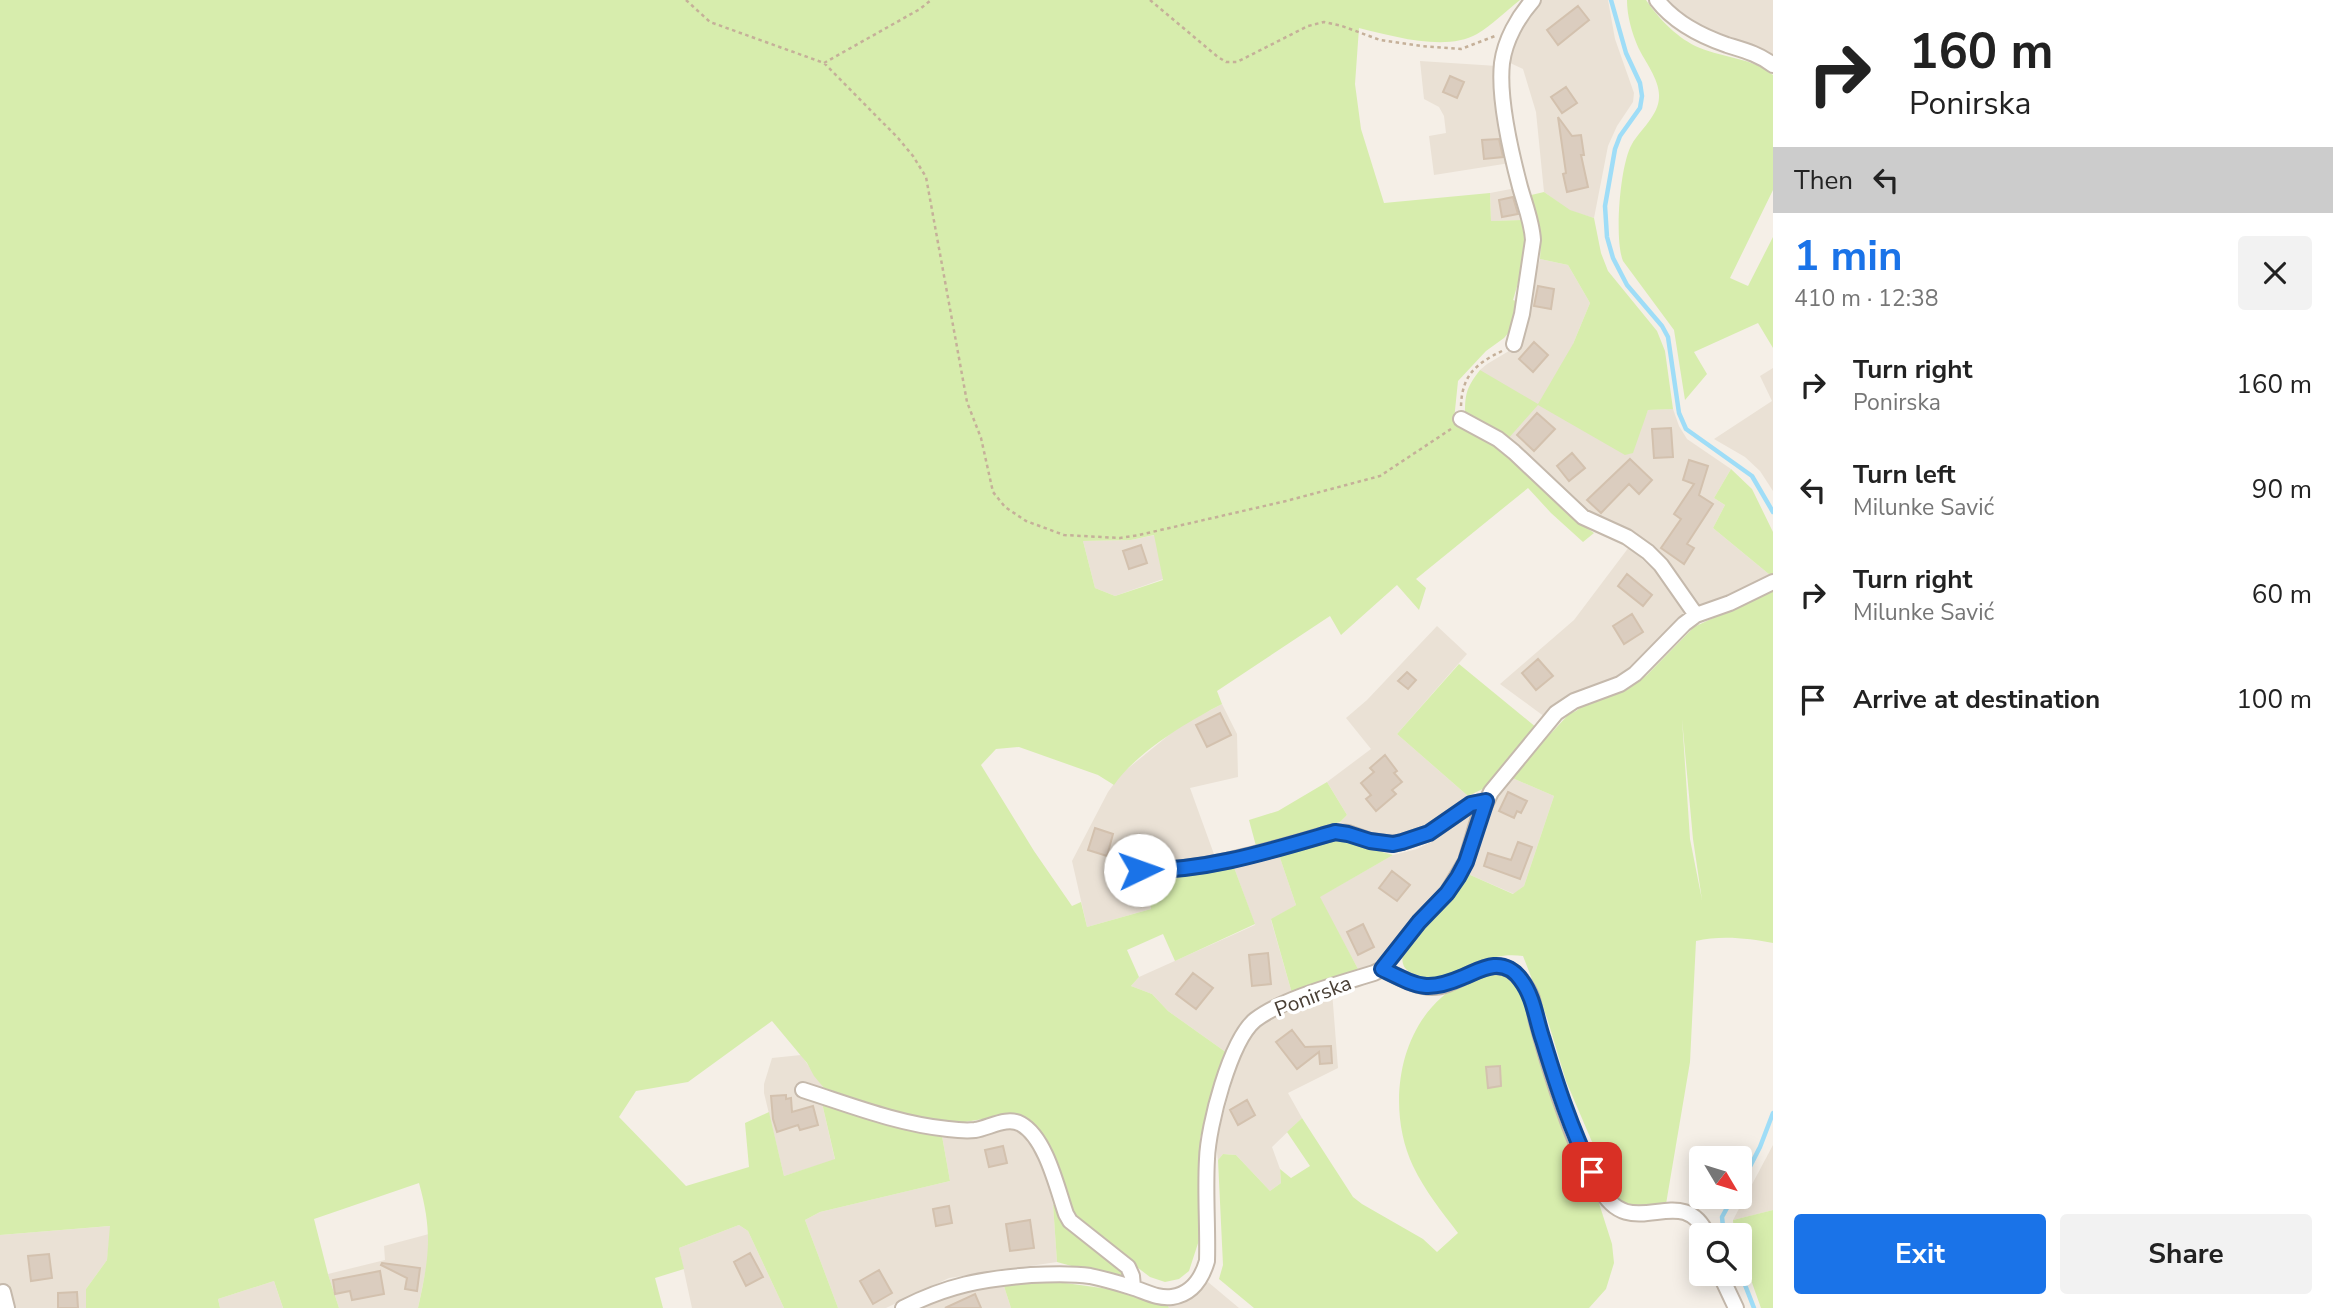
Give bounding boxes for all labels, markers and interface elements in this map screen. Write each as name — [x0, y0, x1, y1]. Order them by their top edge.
text: 160 m — [1909, 18, 2053, 85]
icon: right — [1794, 28, 1885, 119]
text: Ponirska — [1909, 82, 2031, 125]
icon: left — [1867, 161, 1905, 199]
text: Then — [1794, 163, 1853, 198]
text: 1 min — [1794, 228, 1903, 285]
button: close — [2238, 236, 2312, 310]
text: 410 m · 12:38 — [1794, 283, 1939, 314]
text: Turn right — [1853, 352, 1972, 387]
icon: right — [1794, 366, 1832, 404]
text: 160 m — [2236, 367, 2312, 402]
text: Ponirska — [1853, 387, 1941, 418]
text: Turn left — [1853, 457, 1956, 492]
icon: left — [1794, 471, 1832, 509]
text: 90 m — [2252, 472, 2312, 507]
text: Milunke Savić — [1853, 492, 1994, 523]
text: Turn right — [1853, 562, 1972, 597]
icon: right — [1794, 576, 1832, 614]
text: 60 m — [2252, 577, 2312, 612]
text: Milunke Savić — [1853, 597, 1994, 628]
icon: arrive — [1794, 681, 1832, 719]
text: Arrive at destination — [1853, 682, 2100, 717]
text: 100 m — [2236, 682, 2312, 717]
position arrow — [1103, 833, 1177, 907]
street label: Ponirska — [1270, 969, 1356, 1023]
pin — [1562, 1142, 1622, 1202]
north arrow — [1689, 1146, 1752, 1209]
map controls — [1689, 1146, 1752, 1286]
icon: arrive — [1573, 1153, 1611, 1191]
button: Exit — [1794, 1214, 2046, 1294]
button: Share — [2060, 1214, 2312, 1294]
button: search — [1689, 1223, 1752, 1286]

